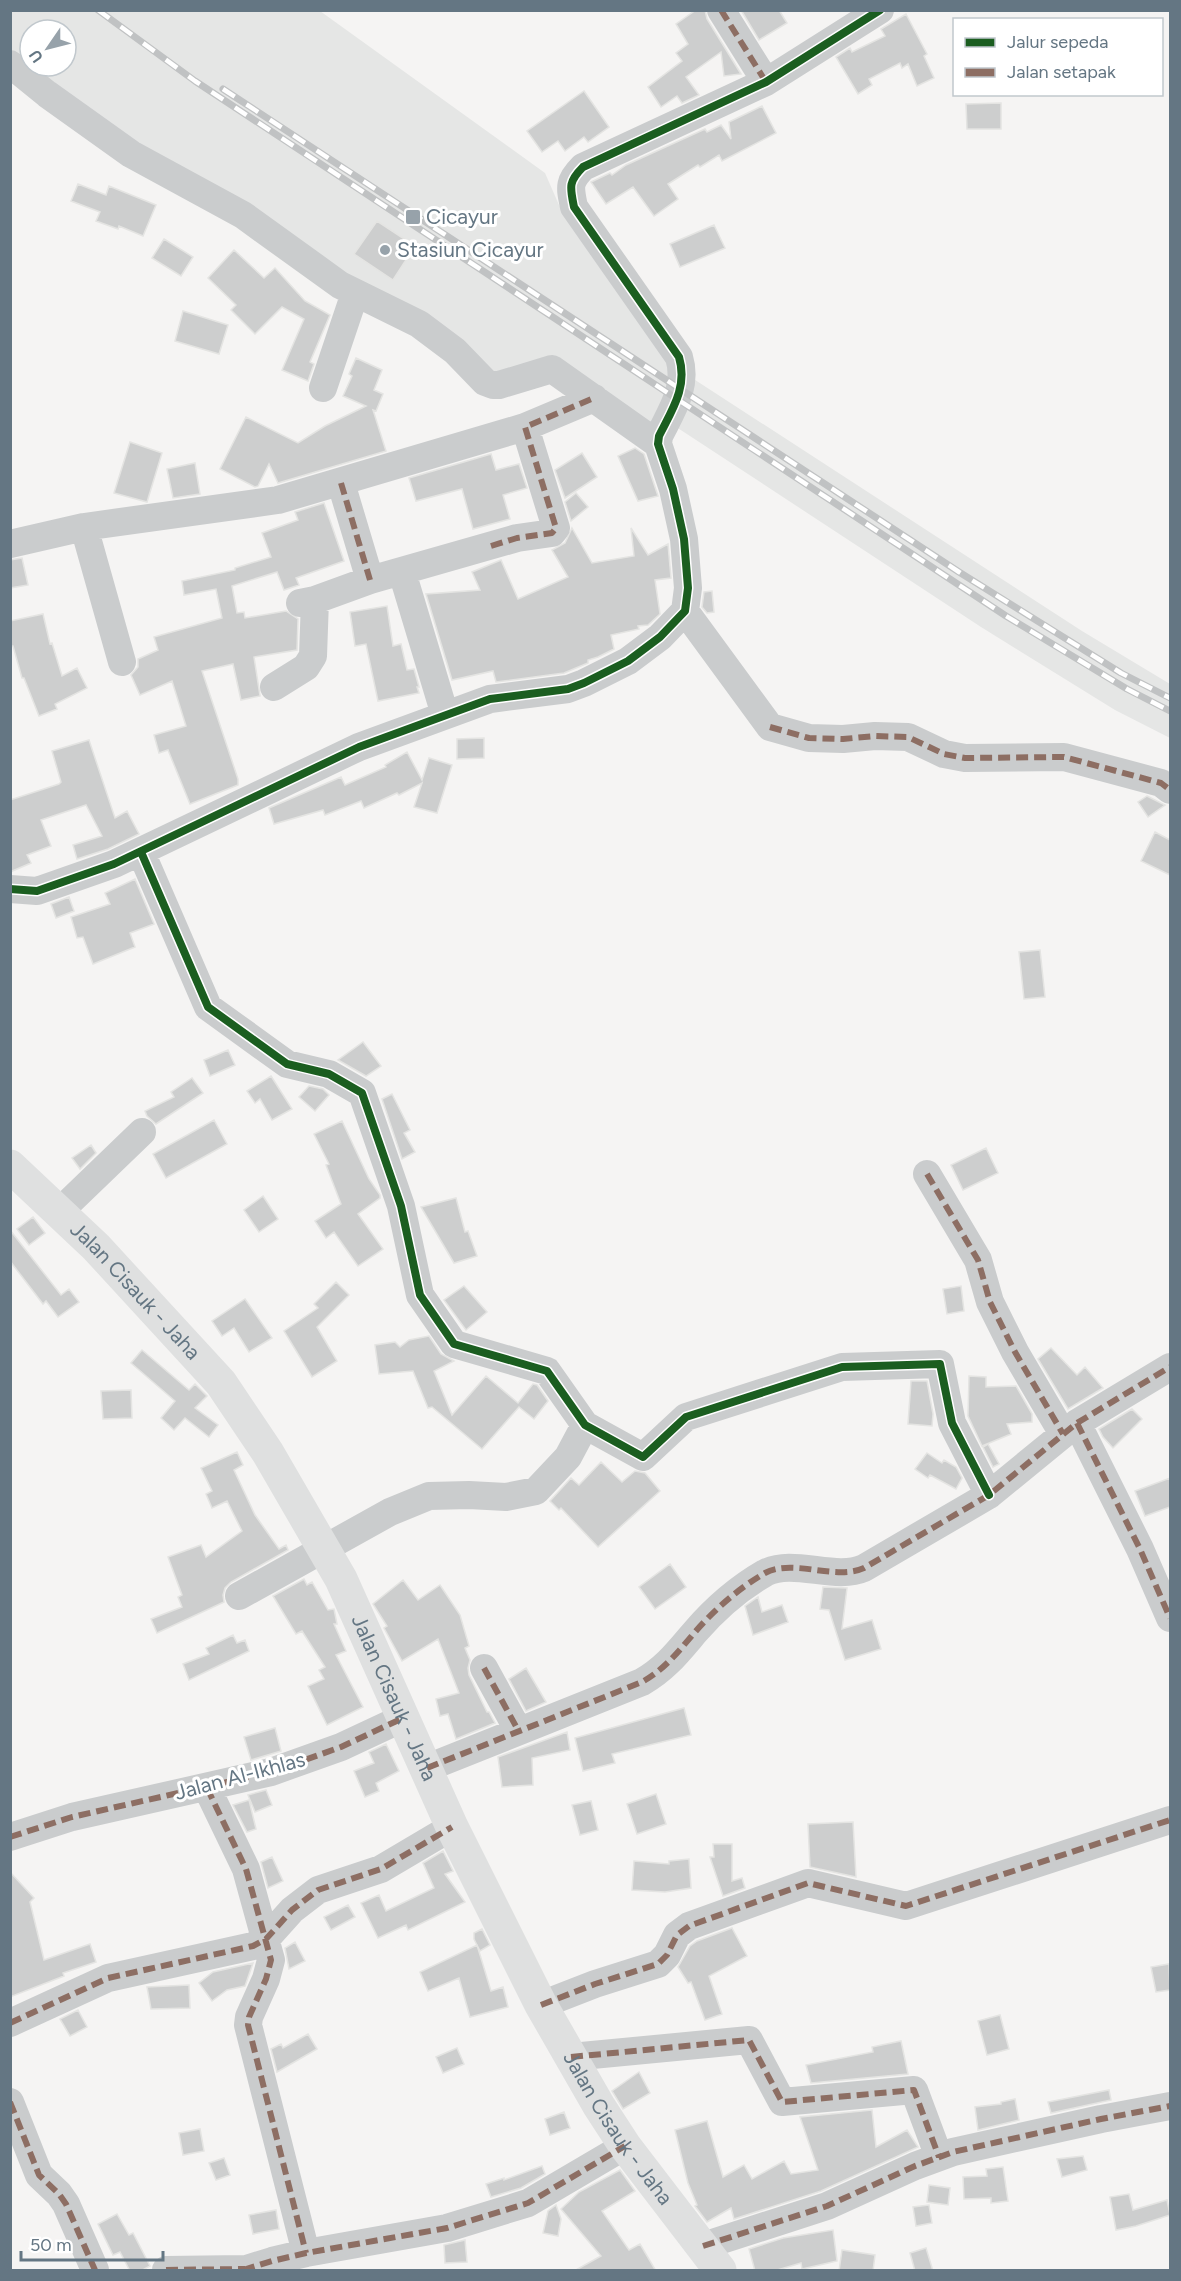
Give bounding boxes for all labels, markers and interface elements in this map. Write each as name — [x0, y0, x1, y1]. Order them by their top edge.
north arrow — [18, 18, 78, 78]
legend — [953, 18, 1163, 96]
text: Jalur sepeda — [1007, 31, 1108, 53]
text: U — [25, 46, 47, 66]
text: Jalan setapak — [1007, 61, 1116, 83]
place label: Cicayur — [426, 204, 498, 229]
marker: Cicayur — [404, 208, 422, 226]
place label: Stasiun Cicayur — [397, 237, 544, 262]
marker: Stasiun Cicayur — [378, 243, 392, 257]
street label: Jalan Cisauk - Jaha — [65, 1216, 206, 1364]
street label: Jalan Cisauk - Jaha — [347, 1611, 443, 1785]
street label: Jalan Al-Ikhlas — [172, 1746, 308, 1805]
street label: Jalan Cisauk - Jaha — [558, 2047, 678, 2210]
scale bar — [21, 2224, 164, 2262]
text: 50 m — [30, 2234, 72, 2256]

